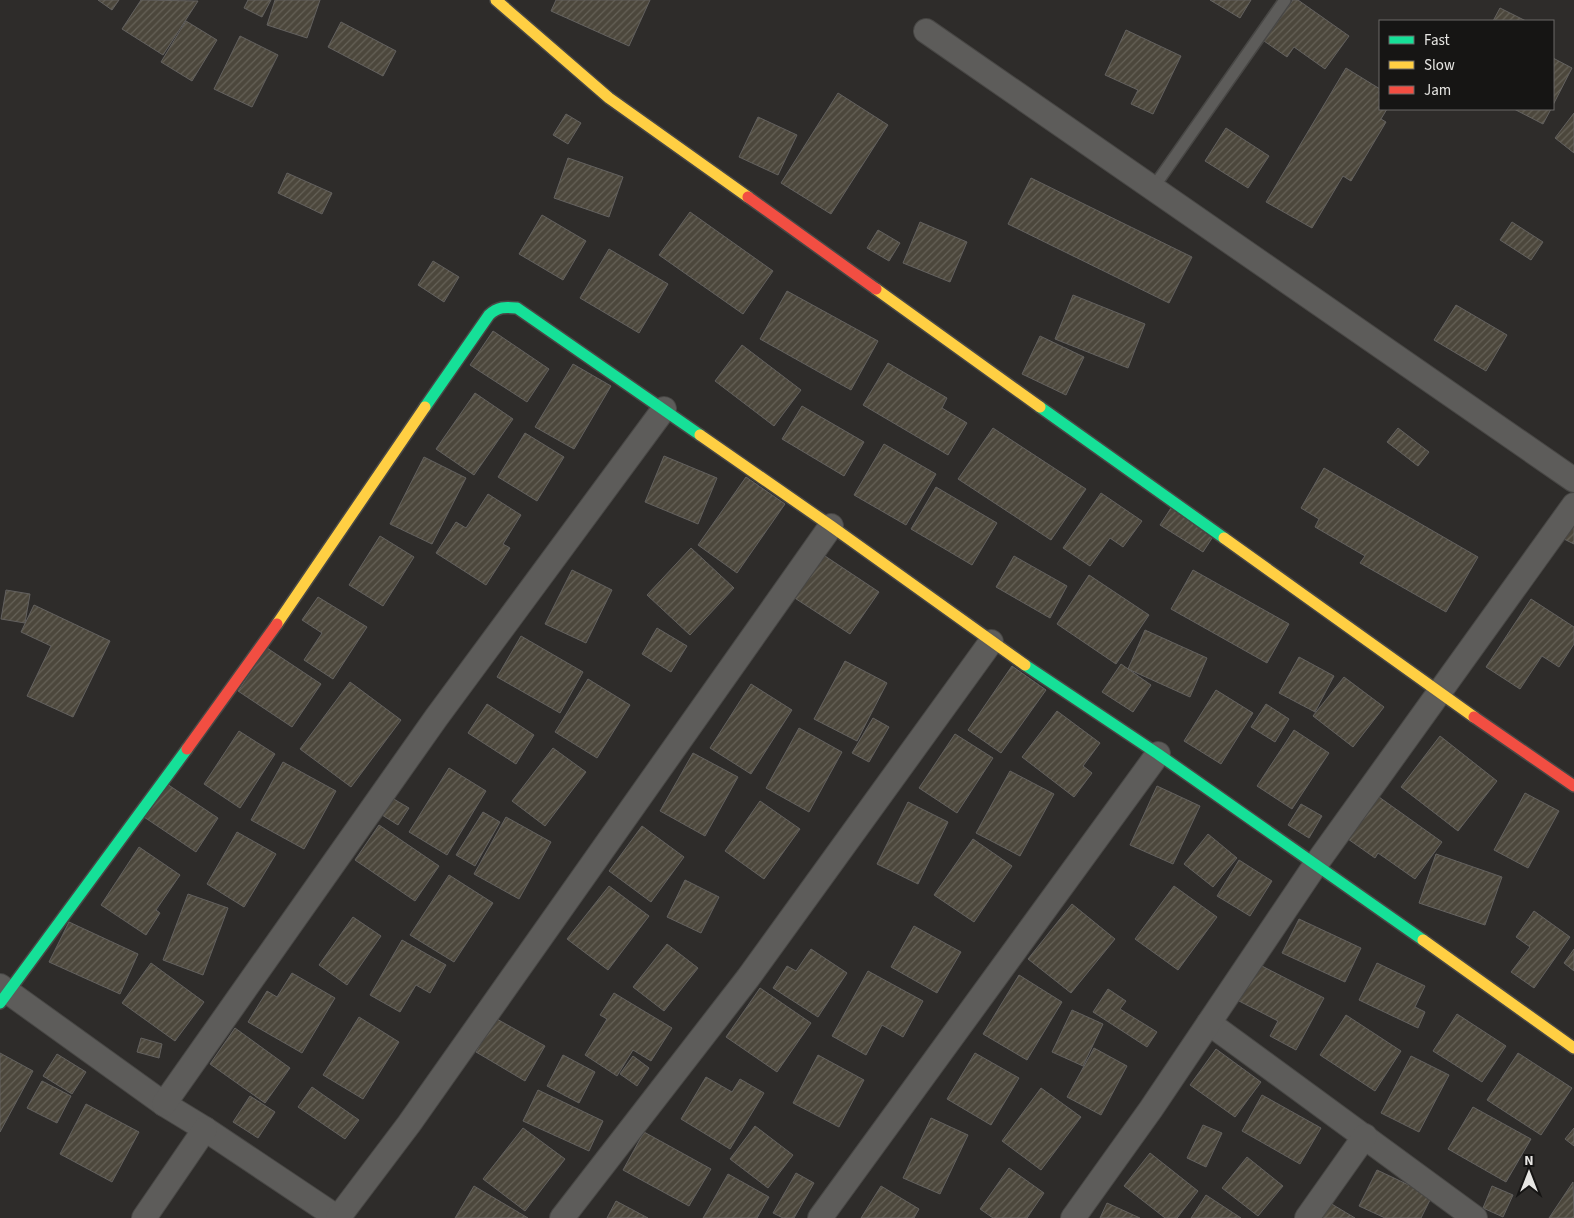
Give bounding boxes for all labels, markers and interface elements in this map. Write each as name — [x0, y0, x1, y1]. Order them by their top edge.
legend — [1379, 20, 1554, 110]
text: Fast — [1424, 30, 1450, 51]
text: Slow — [1424, 55, 1455, 76]
text: Jam — [1424, 80, 1451, 101]
north arrow — [1504, 1148, 1554, 1198]
text: N — [1524, 1151, 1534, 1171]

